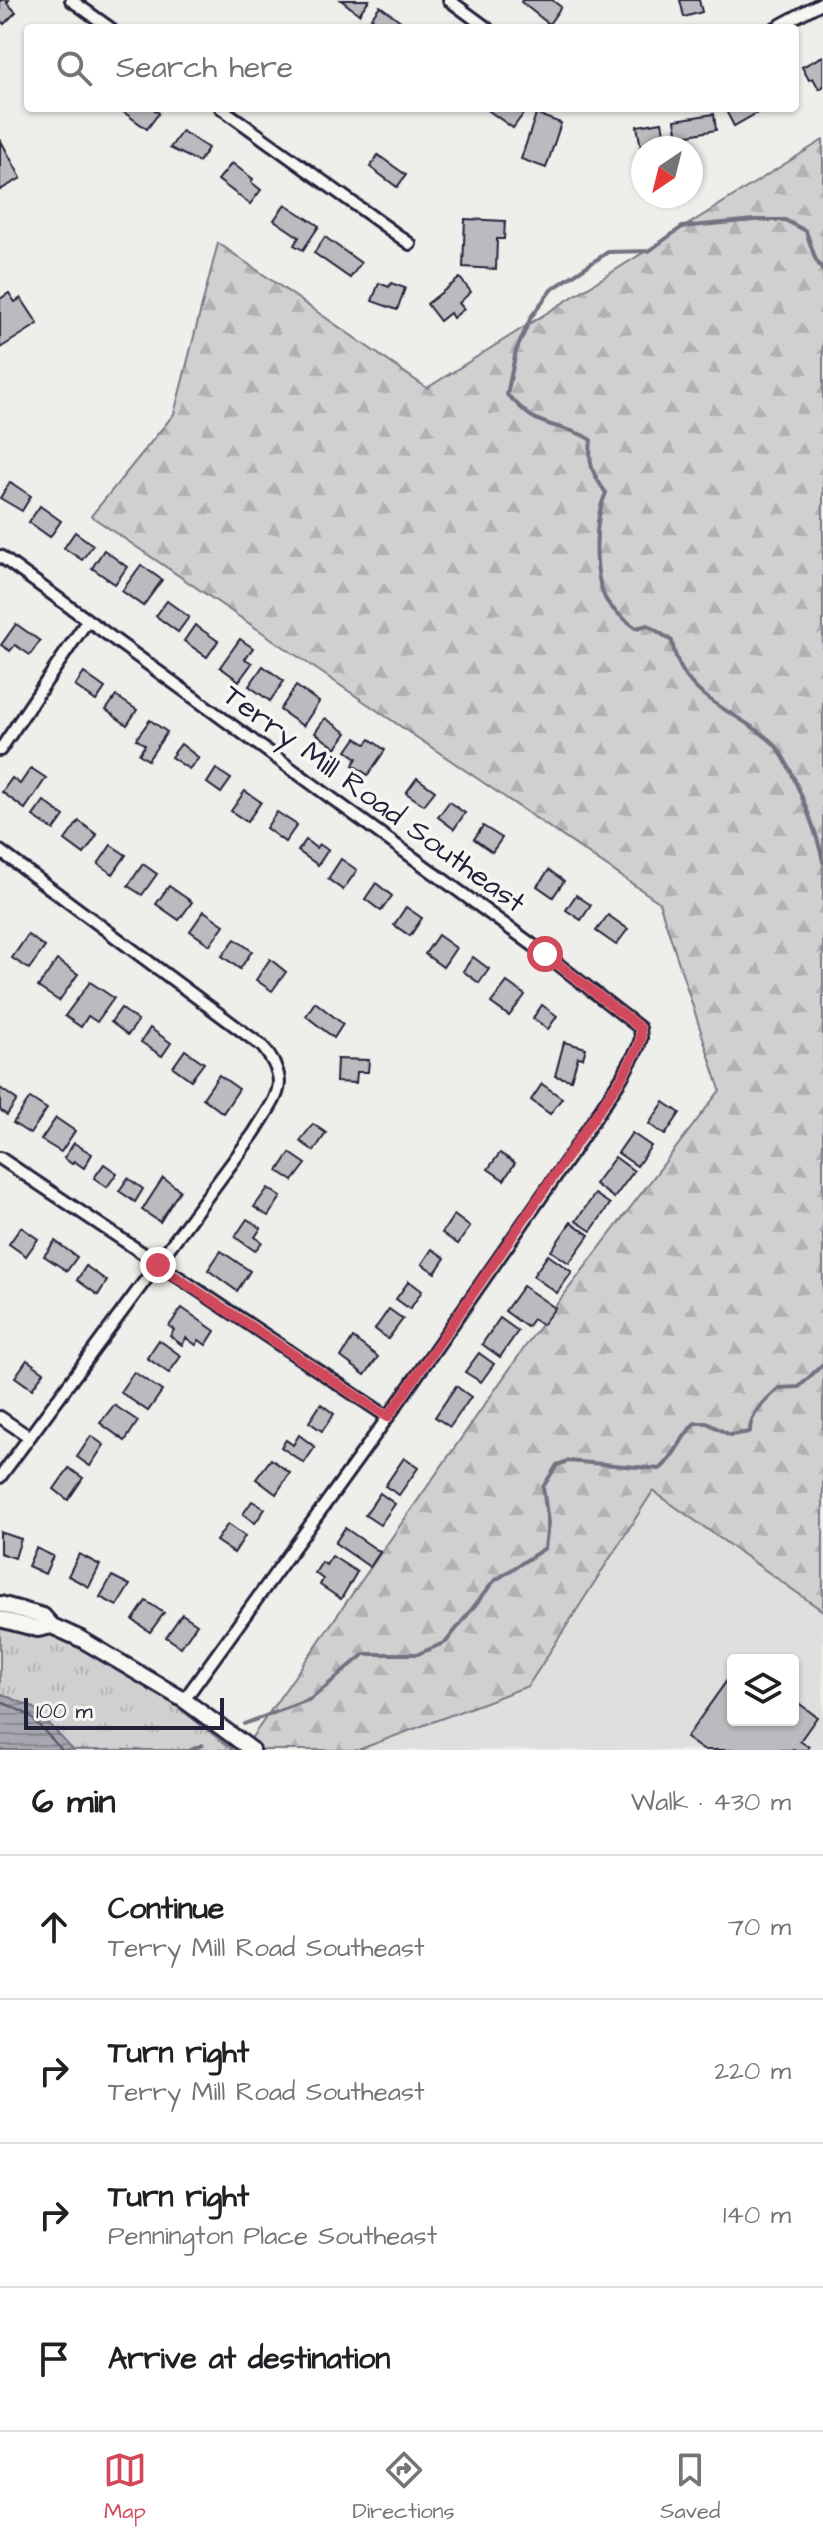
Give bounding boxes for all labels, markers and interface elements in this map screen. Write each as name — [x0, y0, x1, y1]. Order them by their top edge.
search box — [24, 24, 799, 112]
icon: search — [52, 46, 96, 90]
text: Search here — [116, 47, 293, 89]
north arrow — [631, 136, 703, 208]
street label: Terry Mill Road Southeast — [213, 675, 534, 924]
route start — [527, 936, 563, 972]
route end — [140, 1247, 176, 1283]
map controls — [727, 1654, 799, 1726]
button: layers — [727, 1654, 799, 1726]
scale bar — [24, 1694, 224, 1730]
text: 100 m — [36, 1696, 93, 1727]
text: 6 min — [32, 1778, 116, 1826]
text: Walk · 430 m — [631, 1784, 791, 1820]
text: Continue — [108, 1888, 224, 1930]
icon: ahead — [32, 1905, 76, 1949]
text: 70 m — [728, 1909, 791, 1945]
text: Terry Mill Road Southeast — [108, 1930, 425, 1966]
text: Turn right — [108, 2032, 249, 2074]
icon: right — [32, 2049, 76, 2093]
text: 220 m — [714, 2053, 791, 2089]
text: Terry Mill Road Southeast — [108, 2074, 425, 2110]
text: Turn right — [108, 2176, 249, 2218]
icon: right — [32, 2193, 76, 2237]
text: 140 m — [723, 2197, 791, 2233]
text: Pennington Place Southeast — [108, 2218, 437, 2254]
icon: arrive — [32, 2337, 76, 2381]
text: Arrive at destination — [108, 2338, 390, 2380]
tab: Map — [103, 2448, 147, 2527]
tab: Directions — [352, 2448, 455, 2527]
tab: Saved — [660, 2448, 720, 2527]

